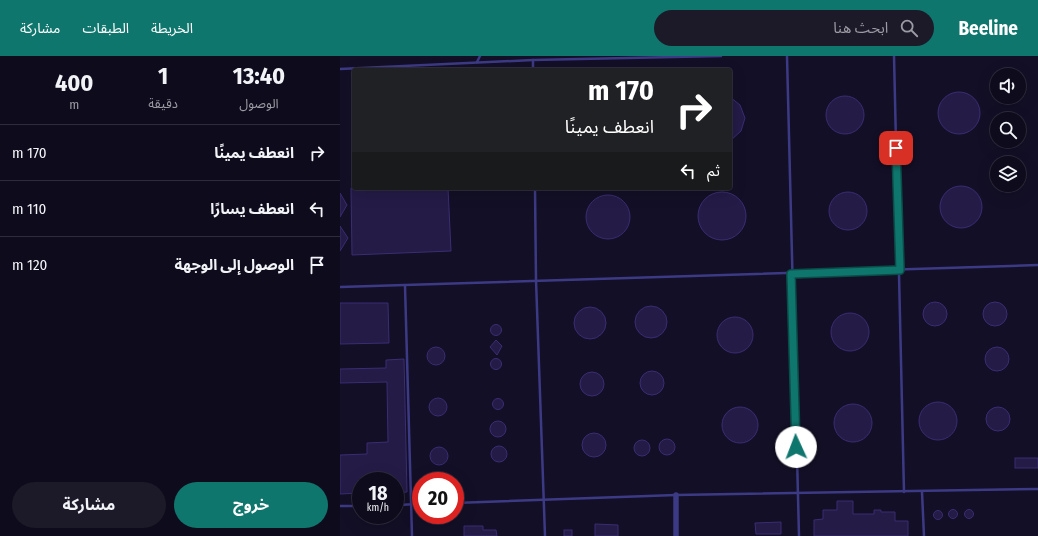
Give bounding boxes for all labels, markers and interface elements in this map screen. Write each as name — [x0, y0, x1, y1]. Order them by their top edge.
search box — [654, 10, 934, 46]
icon: search — [898, 17, 920, 39]
text: Beeline — [958, 17, 1018, 40]
text: ابحث هنا — [833, 19, 888, 37]
text: مشاركة — [20, 20, 60, 37]
text: الطبقات — [82, 20, 129, 37]
text: الخريطة — [151, 20, 193, 37]
text: 1 — [158, 62, 168, 90]
text: 13:40 — [233, 62, 285, 90]
map controls — [990, 68, 1026, 192]
button: sound — [990, 68, 1026, 104]
text: 400 — [55, 69, 93, 97]
text: 170 m — [588, 74, 654, 107]
icon: right — [668, 84, 720, 136]
text: دقيقة — [148, 96, 178, 111]
text: الوصول — [239, 96, 279, 111]
text: m — [69, 97, 79, 112]
button: search — [990, 112, 1026, 148]
text: انعطف يمينًا — [565, 116, 654, 138]
pin — [879, 131, 913, 165]
icon: arrive — [885, 137, 907, 159]
icon: right — [306, 142, 328, 164]
text: 170 m — [12, 144, 47, 162]
text: انعطف يمينًا — [214, 144, 294, 162]
button: layers — [990, 156, 1026, 192]
icon: left — [677, 160, 699, 182]
text: ثم — [707, 162, 720, 180]
icon: left — [306, 198, 328, 220]
text: 110 m — [12, 200, 46, 218]
text: انعطف يسارًا — [210, 200, 294, 218]
icon: arrive — [306, 254, 328, 276]
text: 120 m — [12, 256, 47, 274]
text: الوصول إلى الوجهة — [174, 256, 294, 274]
position arrow — [775, 426, 817, 468]
speed limit sign: 20 — [412, 472, 464, 524]
text: 18 — [368, 481, 388, 505]
button: مشاركة — [12, 482, 166, 528]
button: خروج — [174, 482, 328, 528]
text: km/h — [367, 502, 389, 514]

